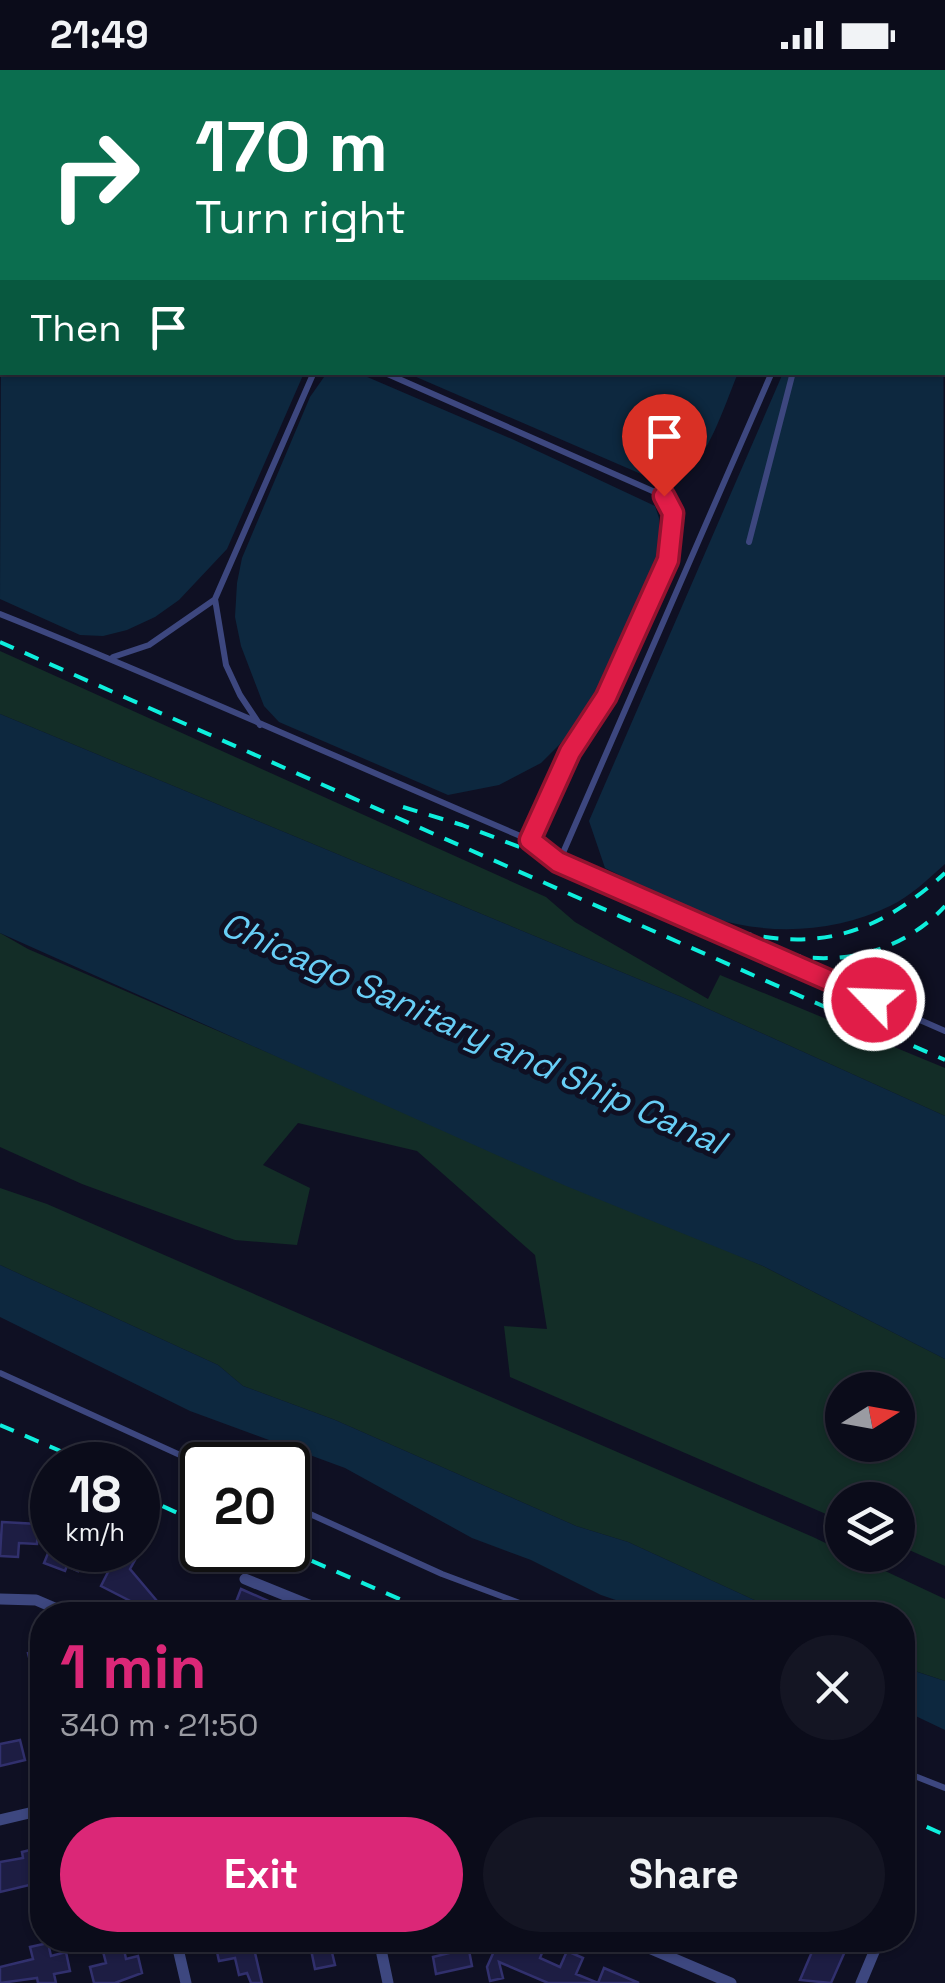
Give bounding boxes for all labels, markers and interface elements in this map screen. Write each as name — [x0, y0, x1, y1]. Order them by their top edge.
text: 21:49 — [50, 11, 149, 59]
text: 170 m — [195, 102, 388, 191]
icon: right — [30, 110, 160, 240]
text: Turn right — [195, 189, 406, 246]
icon: arrive — [141, 300, 196, 355]
text: Then — [30, 304, 121, 352]
pin — [622, 394, 707, 497]
icon: arrive — [637, 409, 692, 464]
water label: Chicago Sanitary and Ship Canal — [214, 902, 735, 1166]
position arrow — [822, 948, 926, 1052]
north arrow — [825, 1372, 915, 1462]
map controls — [825, 1372, 915, 1572]
speed limit sign: 20 — [180, 1442, 310, 1572]
text: 18 — [69, 1463, 121, 1527]
button: layers — [825, 1482, 915, 1572]
text: km/h — [65, 1516, 125, 1548]
text: 1 min — [60, 1629, 207, 1706]
button: close — [780, 1635, 885, 1740]
text: 340 m · 21:50 — [60, 1705, 258, 1745]
button: Exit — [60, 1817, 463, 1932]
button: Share — [483, 1817, 885, 1932]

